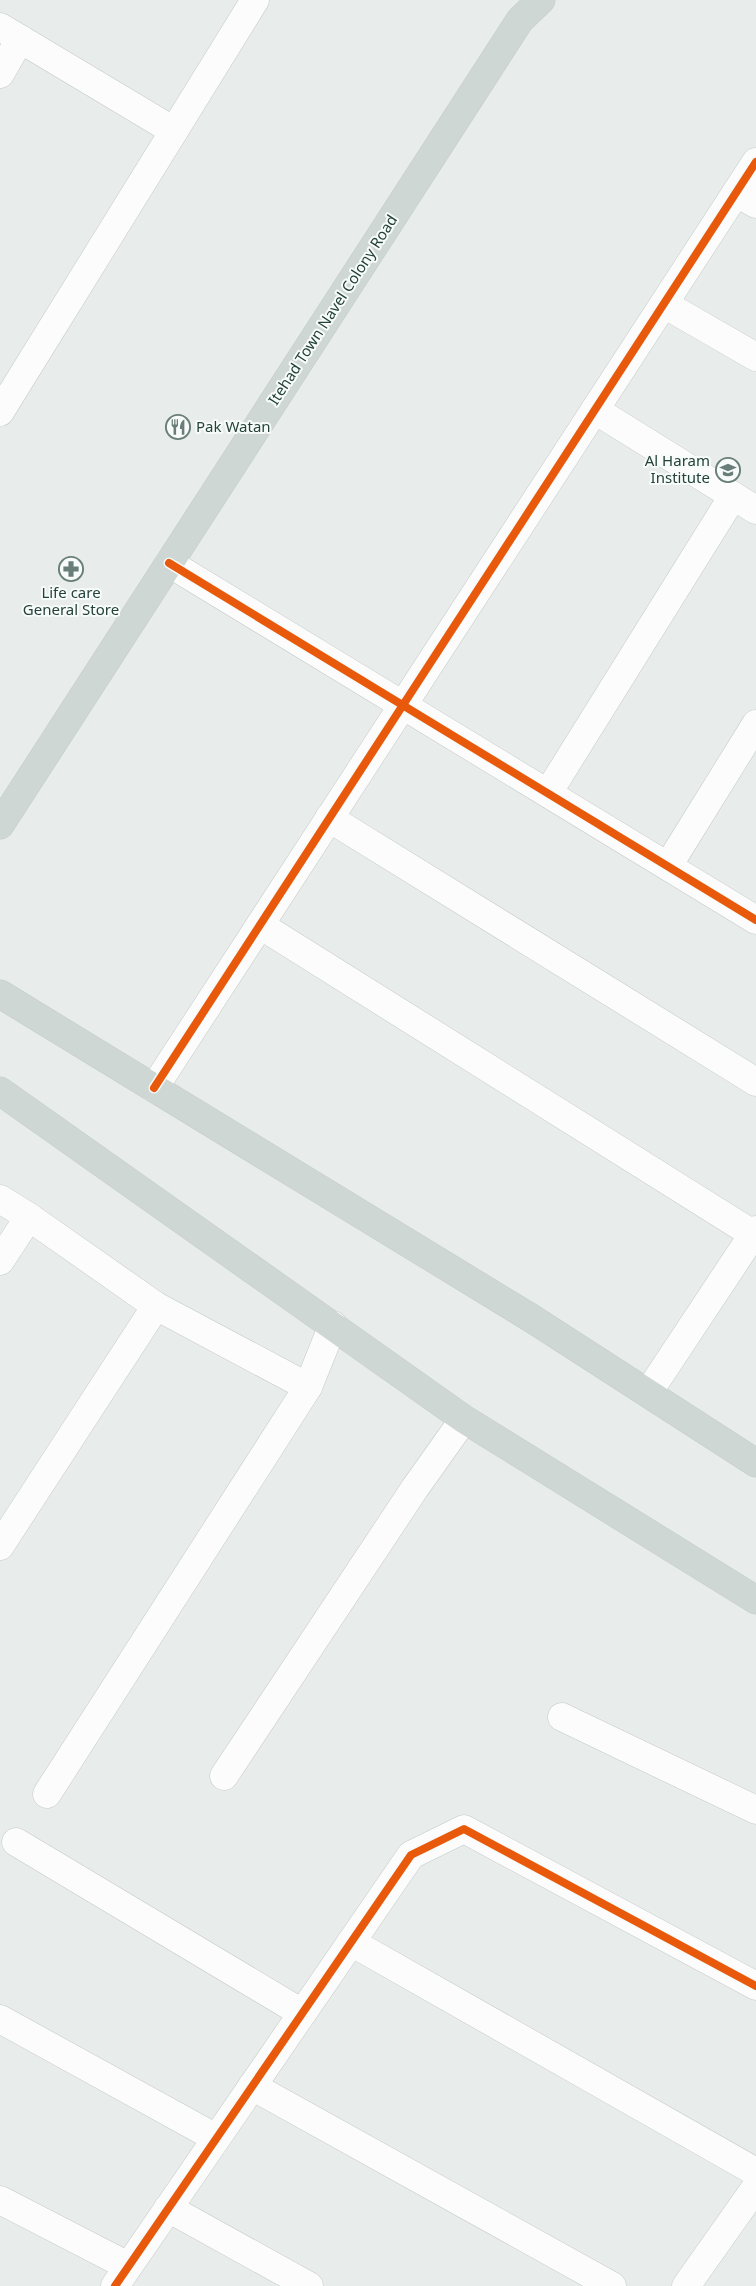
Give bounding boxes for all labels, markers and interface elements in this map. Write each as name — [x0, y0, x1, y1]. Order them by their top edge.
street label: Itehad Town Navel Colony Road — [263, 211, 401, 408]
restaurant icon: Pak Watan — [165, 414, 191, 440]
place label: Pak Watan — [196, 416, 271, 436]
place label: Al Haram Institute — [645, 450, 710, 487]
school or university icon: Al Haram Institute — [715, 457, 741, 483]
pharmacy icon: Life care General Store — [58, 556, 84, 582]
place label: Life care General Store — [23, 582, 119, 619]

